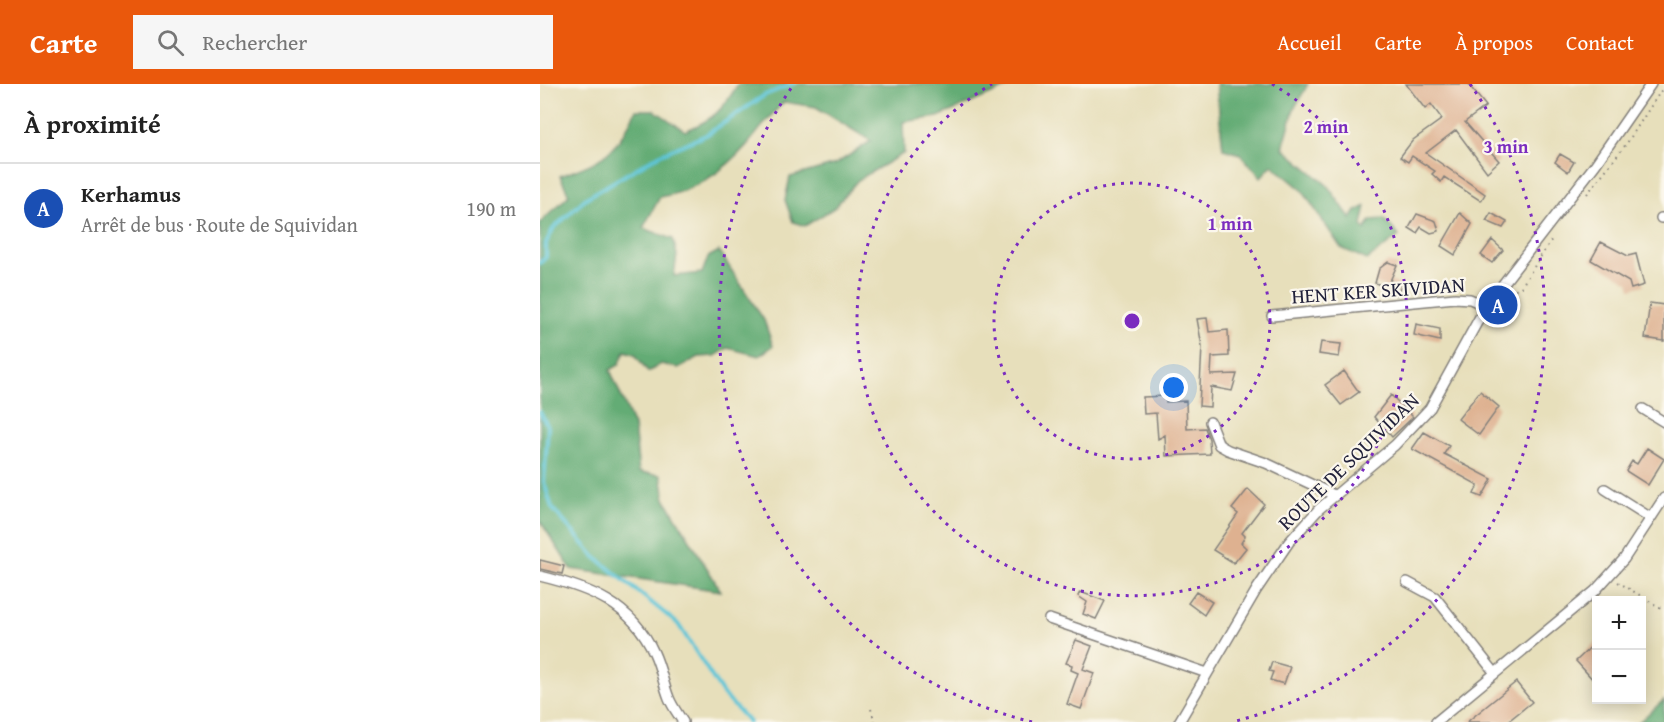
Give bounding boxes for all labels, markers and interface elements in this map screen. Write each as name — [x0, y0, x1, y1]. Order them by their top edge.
search box — [133, 15, 553, 69]
text: Carte — [30, 22, 97, 63]
icon: search — [154, 26, 187, 59]
text: Rechercher — [202, 26, 307, 58]
text: Accueil — [1277, 27, 1342, 58]
text: Carte — [1375, 27, 1422, 58]
text: À propos — [1455, 27, 1533, 58]
text: Contact — [1566, 27, 1634, 58]
text: À proximité — [24, 104, 161, 143]
text: 2 min — [1304, 113, 1349, 140]
text: 3 min — [1484, 133, 1529, 160]
text: Kerhamus — [81, 178, 181, 210]
text: A — [37, 194, 50, 223]
text: 190 m — [466, 194, 516, 223]
text: Arrêt de bus · Route de Squividan — [81, 210, 358, 239]
text: 1 min — [1208, 210, 1253, 237]
street label: HENT KER SKIVIDAN — [1290, 269, 1466, 311]
pin: A — [1478, 282, 1518, 328]
centre of rings — [1122, 311, 1142, 331]
your location — [1159, 373, 1188, 402]
street label: ROUTE DE SQUIVIDAN — [1271, 386, 1425, 536]
map controls — [1592, 596, 1646, 704]
button: + — [1592, 596, 1646, 650]
button: − — [1592, 650, 1646, 704]

